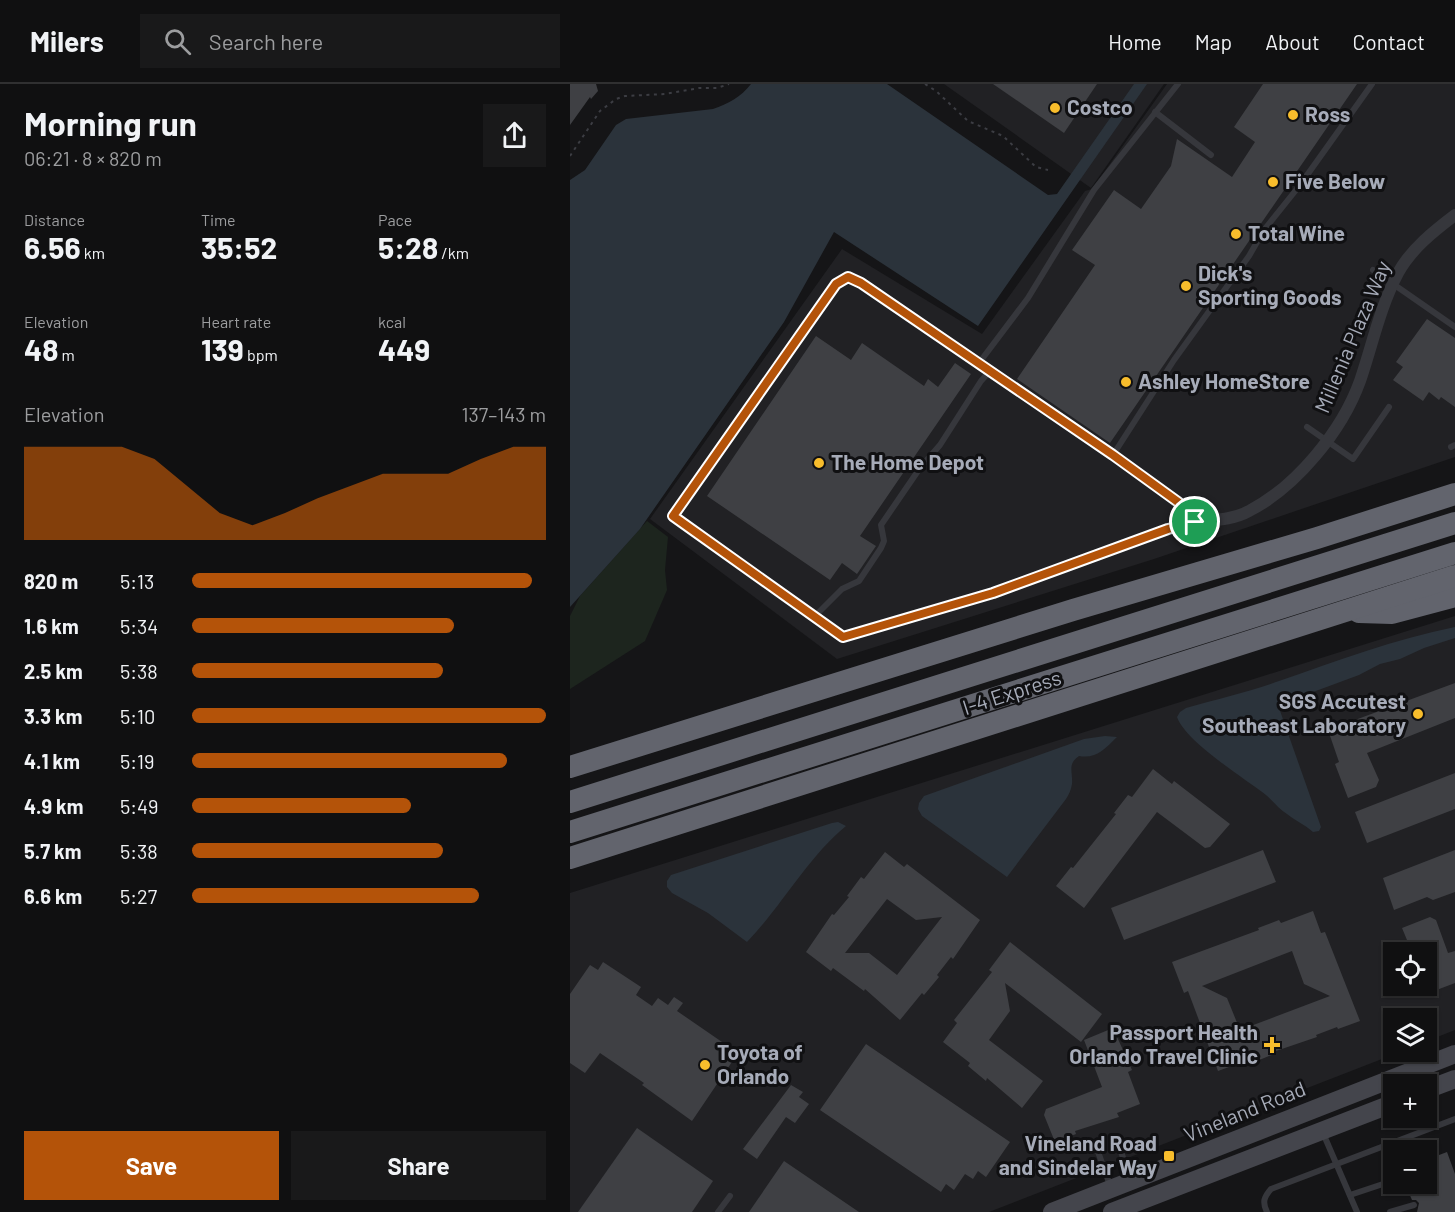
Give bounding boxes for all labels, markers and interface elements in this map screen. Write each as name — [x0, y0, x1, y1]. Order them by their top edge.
search box — [140, 14, 560, 68]
text: Milers — [30, 24, 104, 58]
icon: search — [161, 25, 194, 58]
text: Search here — [209, 28, 323, 54]
text: Home — [1108, 29, 1162, 54]
text: Map — [1195, 29, 1232, 54]
text: About — [1265, 29, 1320, 54]
text: Contact — [1353, 29, 1425, 54]
place label: Costco — [1067, 94, 1133, 119]
marker: Costco — [1048, 101, 1062, 115]
place label: Ross — [1305, 101, 1350, 126]
text: Morning run — [24, 103, 197, 143]
button: share — [483, 104, 546, 167]
marker: Ross — [1286, 108, 1300, 122]
text: 06:21 · 8 × 820 m — [24, 146, 162, 170]
place label: Five Below — [1285, 168, 1385, 193]
marker: Five Below — [1266, 175, 1280, 189]
text: Distance — [24, 210, 85, 229]
text: Time — [201, 210, 236, 229]
text: Pace — [378, 210, 412, 229]
place label: Total Wine — [1248, 220, 1345, 245]
marker: Total Wine — [1229, 227, 1243, 241]
text: 6.56 — [24, 229, 81, 265]
text: 35:52 — [201, 229, 277, 265]
text: 5:28 — [378, 229, 438, 265]
text: km — [81, 243, 105, 262]
text: /km — [438, 243, 469, 262]
street label: Millenia Plaza Way — [1308, 256, 1395, 416]
place label: Dick's Sporting Goods — [1198, 260, 1342, 309]
marker: Dick's Sporting Goods — [1179, 279, 1193, 293]
text: Elevation — [24, 312, 88, 331]
text: Heart rate — [201, 312, 271, 331]
text: kcal — [378, 312, 406, 331]
text: 48 — [24, 331, 58, 367]
text: 139 — [201, 331, 244, 367]
text: 449 — [378, 331, 430, 367]
text: m — [58, 345, 75, 364]
text: bpm — [244, 345, 278, 364]
place label: Ashley HomeStore — [1138, 368, 1310, 393]
marker: Ashley HomeStore — [1119, 375, 1133, 389]
text: Elevation — [24, 402, 105, 426]
text: 137–143 m — [461, 402, 546, 426]
place label: The Home Depot — [831, 449, 984, 474]
marker: The Home Depot — [812, 456, 826, 470]
pin — [1169, 496, 1220, 547]
icon: arrive — [1178, 505, 1211, 538]
text: 820 m — [24, 569, 78, 593]
text: 5:13 — [120, 569, 154, 593]
text: 1.6 km — [24, 614, 79, 638]
text: 5:34 — [120, 614, 158, 638]
text: 2.5 km — [24, 659, 83, 683]
text: 5:38 — [120, 659, 158, 683]
street label: I-4 Express — [959, 664, 1064, 719]
place label: SGS Accutest Southeast Laboratory — [1202, 688, 1406, 737]
text: 3.3 km — [24, 704, 82, 728]
text: 5:10 — [120, 704, 155, 728]
marker: SGS Accutest Southeast Laboratory — [1411, 707, 1425, 721]
text: 4.1 km — [24, 749, 80, 773]
text: 5:19 — [120, 749, 154, 773]
text: 4.9 km — [24, 794, 83, 818]
text: 5:49 — [120, 794, 159, 818]
text: 5.7 km — [24, 839, 81, 863]
text: 5:38 — [120, 839, 158, 863]
text: 6.6 km — [24, 884, 82, 908]
text: 5:27 — [120, 884, 157, 908]
map controls — [1383, 942, 1437, 1194]
button: locate — [1383, 942, 1437, 996]
button: layers — [1383, 1008, 1437, 1062]
place label: Passport Health Orlando Travel Clinic — [1069, 1019, 1258, 1068]
marker: Passport Health Orlando Travel Clinic — [1263, 1036, 1281, 1054]
place label: Toyota of Orlando — [717, 1039, 803, 1088]
marker: Toyota of Orlando — [698, 1058, 712, 1072]
button: + — [1383, 1074, 1437, 1128]
street label: Vineland Road — [1180, 1075, 1309, 1146]
place label: Vineland Road and Sindelar Way — [999, 1130, 1157, 1179]
button: Save — [24, 1131, 279, 1200]
button: Share — [291, 1131, 546, 1200]
button: − — [1383, 1140, 1437, 1194]
marker: Vineland Road and Sindelar Way — [1162, 1149, 1176, 1163]

